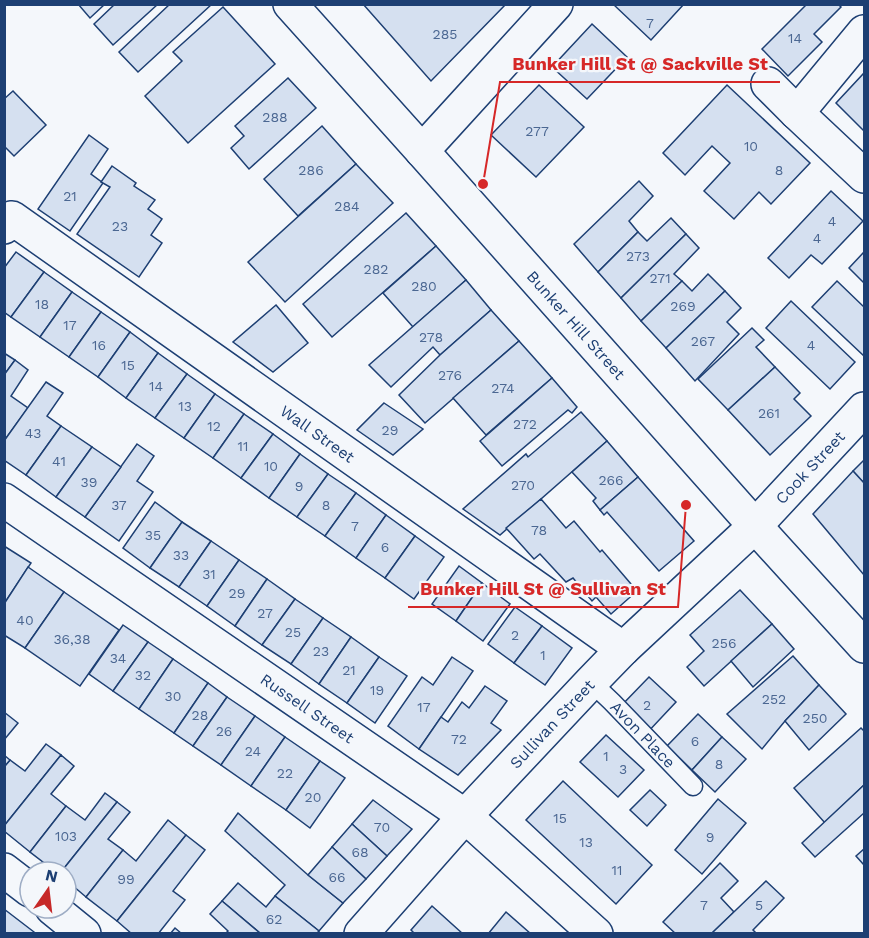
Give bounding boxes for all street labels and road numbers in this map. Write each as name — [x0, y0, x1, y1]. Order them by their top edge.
street label: Bunker Hill Street — [523, 267, 629, 384]
street label: Wall Street — [276, 401, 358, 467]
street label: Cook Street — [772, 427, 849, 508]
street label: Russell Street — [257, 670, 358, 747]
street label: Sullivan Street — [506, 675, 599, 772]
street label: Avon Place — [606, 697, 679, 772]

